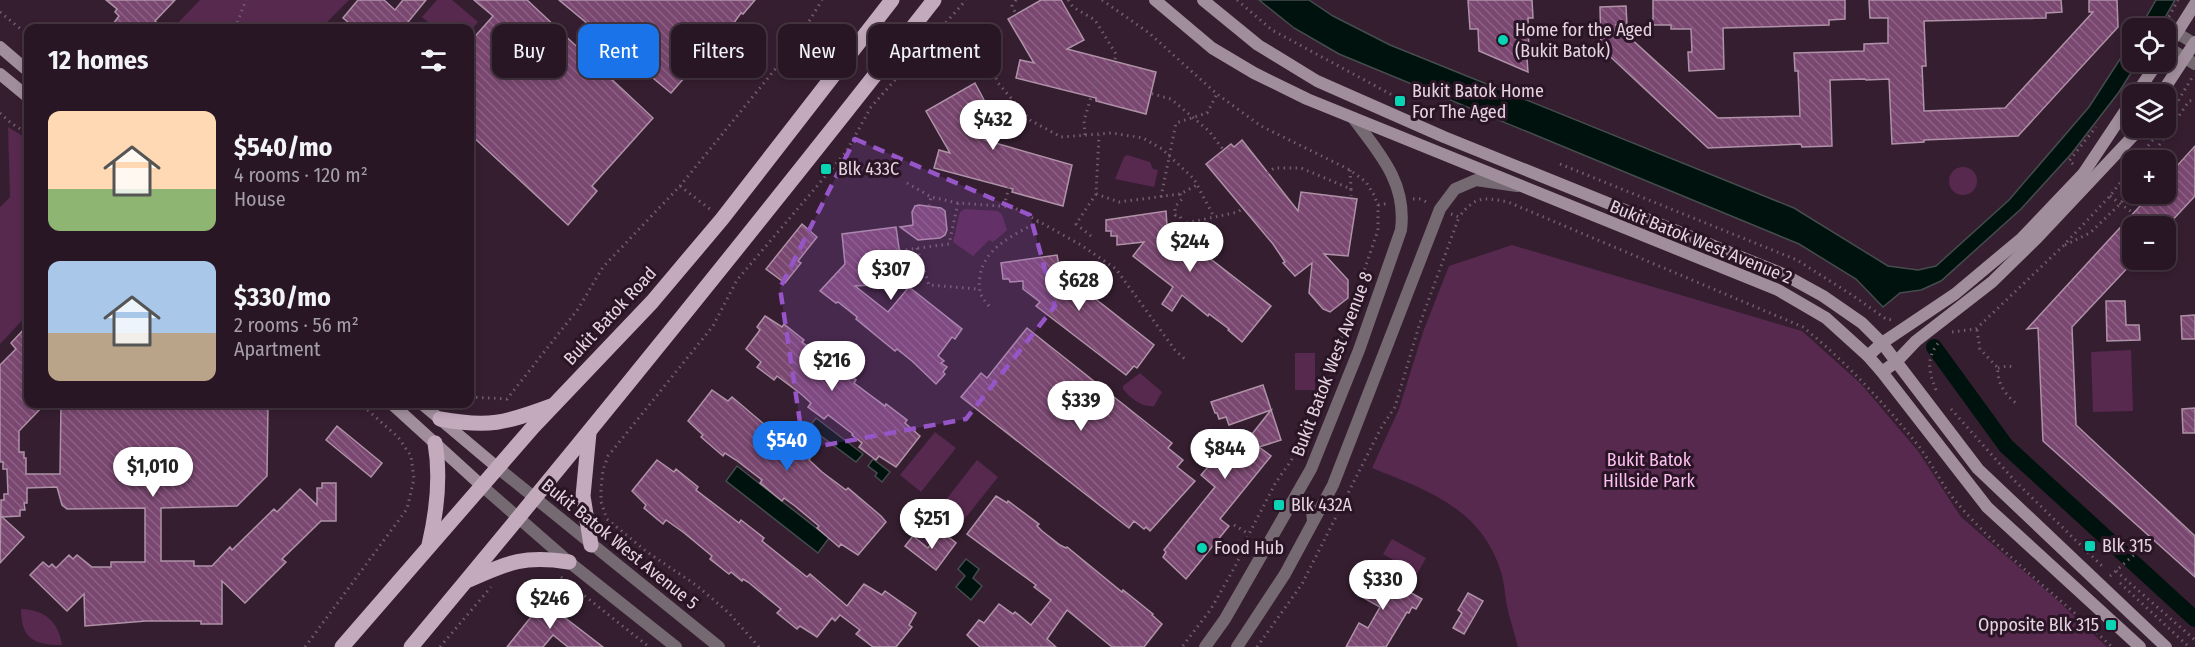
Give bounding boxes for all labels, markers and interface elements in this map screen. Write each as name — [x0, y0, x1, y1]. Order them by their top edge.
map controls — [2122, 18, 2176, 270]
button: locate — [2122, 18, 2176, 72]
place label: Home for the Aged (Bukit Batok) — [1515, 19, 1652, 62]
chip: Buy — [492, 24, 566, 78]
chip: Rent — [578, 24, 659, 78]
chip: Filters — [671, 24, 766, 78]
chip: New — [778, 24, 856, 78]
chip: Apartment — [868, 24, 1001, 78]
marker: Home for the Aged (Bukit Batok) — [1496, 33, 1510, 47]
icon: filters — [417, 44, 450, 77]
text: 12 homes — [48, 45, 148, 76]
place label: Bukit Batok Home For The Aged — [1412, 80, 1544, 123]
button: layers — [2122, 84, 2176, 138]
marker: Bukit Batok Home For The Aged — [1393, 94, 1407, 108]
pin: $432 — [957, 100, 1029, 151]
text: $432 — [974, 107, 1012, 131]
text: $540/mo — [234, 132, 332, 163]
icon: home — [96, 135, 168, 207]
button: + — [2122, 150, 2176, 204]
place label: Blk 433C — [838, 158, 899, 180]
marker: Blk 433C — [819, 162, 833, 176]
text: 4 rooms · 120 m² — [234, 163, 368, 187]
text: House — [234, 187, 286, 211]
street label: Bukit Batok West Avenue 2 — [1607, 195, 1796, 289]
button: − — [2122, 216, 2176, 270]
pin: $244 — [1154, 222, 1226, 273]
text: $244 — [1170, 229, 1210, 253]
pin: $307 — [855, 250, 927, 301]
text: $307 — [872, 257, 910, 281]
pin: $628 — [1043, 261, 1115, 312]
street label: Bukit Batok Road — [559, 262, 661, 370]
text: $628 — [1059, 268, 1099, 292]
street label: Bukit Batok West Avenue 8 — [1287, 269, 1377, 459]
text: $330/mo — [234, 282, 331, 313]
icon: home — [96, 285, 168, 357]
text: 2 rooms · 56 m² — [234, 313, 359, 337]
text: Apartment — [234, 337, 321, 361]
pin: $216 — [796, 341, 868, 392]
text: $216 — [813, 348, 851, 372]
pin: $339 — [1045, 381, 1117, 432]
text: $339 — [1061, 388, 1101, 412]
pin: $540 — [751, 421, 823, 472]
text: $540 — [767, 428, 807, 452]
pin: $844 — [1189, 429, 1261, 480]
text: $844 — [1204, 436, 1246, 460]
pin: $1,010 — [104, 447, 202, 498]
park label: Bukit Batok Hillside Park — [1603, 449, 1696, 492]
text: $1,010 — [127, 454, 179, 478]
street label: Bukit Batok West Avenue 5 — [537, 474, 703, 614]
place label: Blk 432A — [1291, 494, 1353, 516]
marker: Blk 432A — [1272, 498, 1286, 512]
pin: $251 — [896, 499, 968, 550]
text: $251 — [914, 506, 950, 530]
place label: Blk 315 — [2102, 535, 2152, 557]
place label: Food Hub — [1214, 537, 1284, 559]
marker: Blk 315 — [2083, 539, 2097, 553]
marker: Food Hub — [1195, 541, 1209, 555]
pin: $330 — [1347, 560, 1419, 611]
text: $330 — [1363, 567, 1403, 591]
pin: $246 — [514, 579, 586, 630]
text: $246 — [530, 586, 570, 610]
place label: Opposite Blk 315 — [1978, 614, 2099, 636]
marker: Opposite Blk 315 — [2104, 618, 2118, 632]

